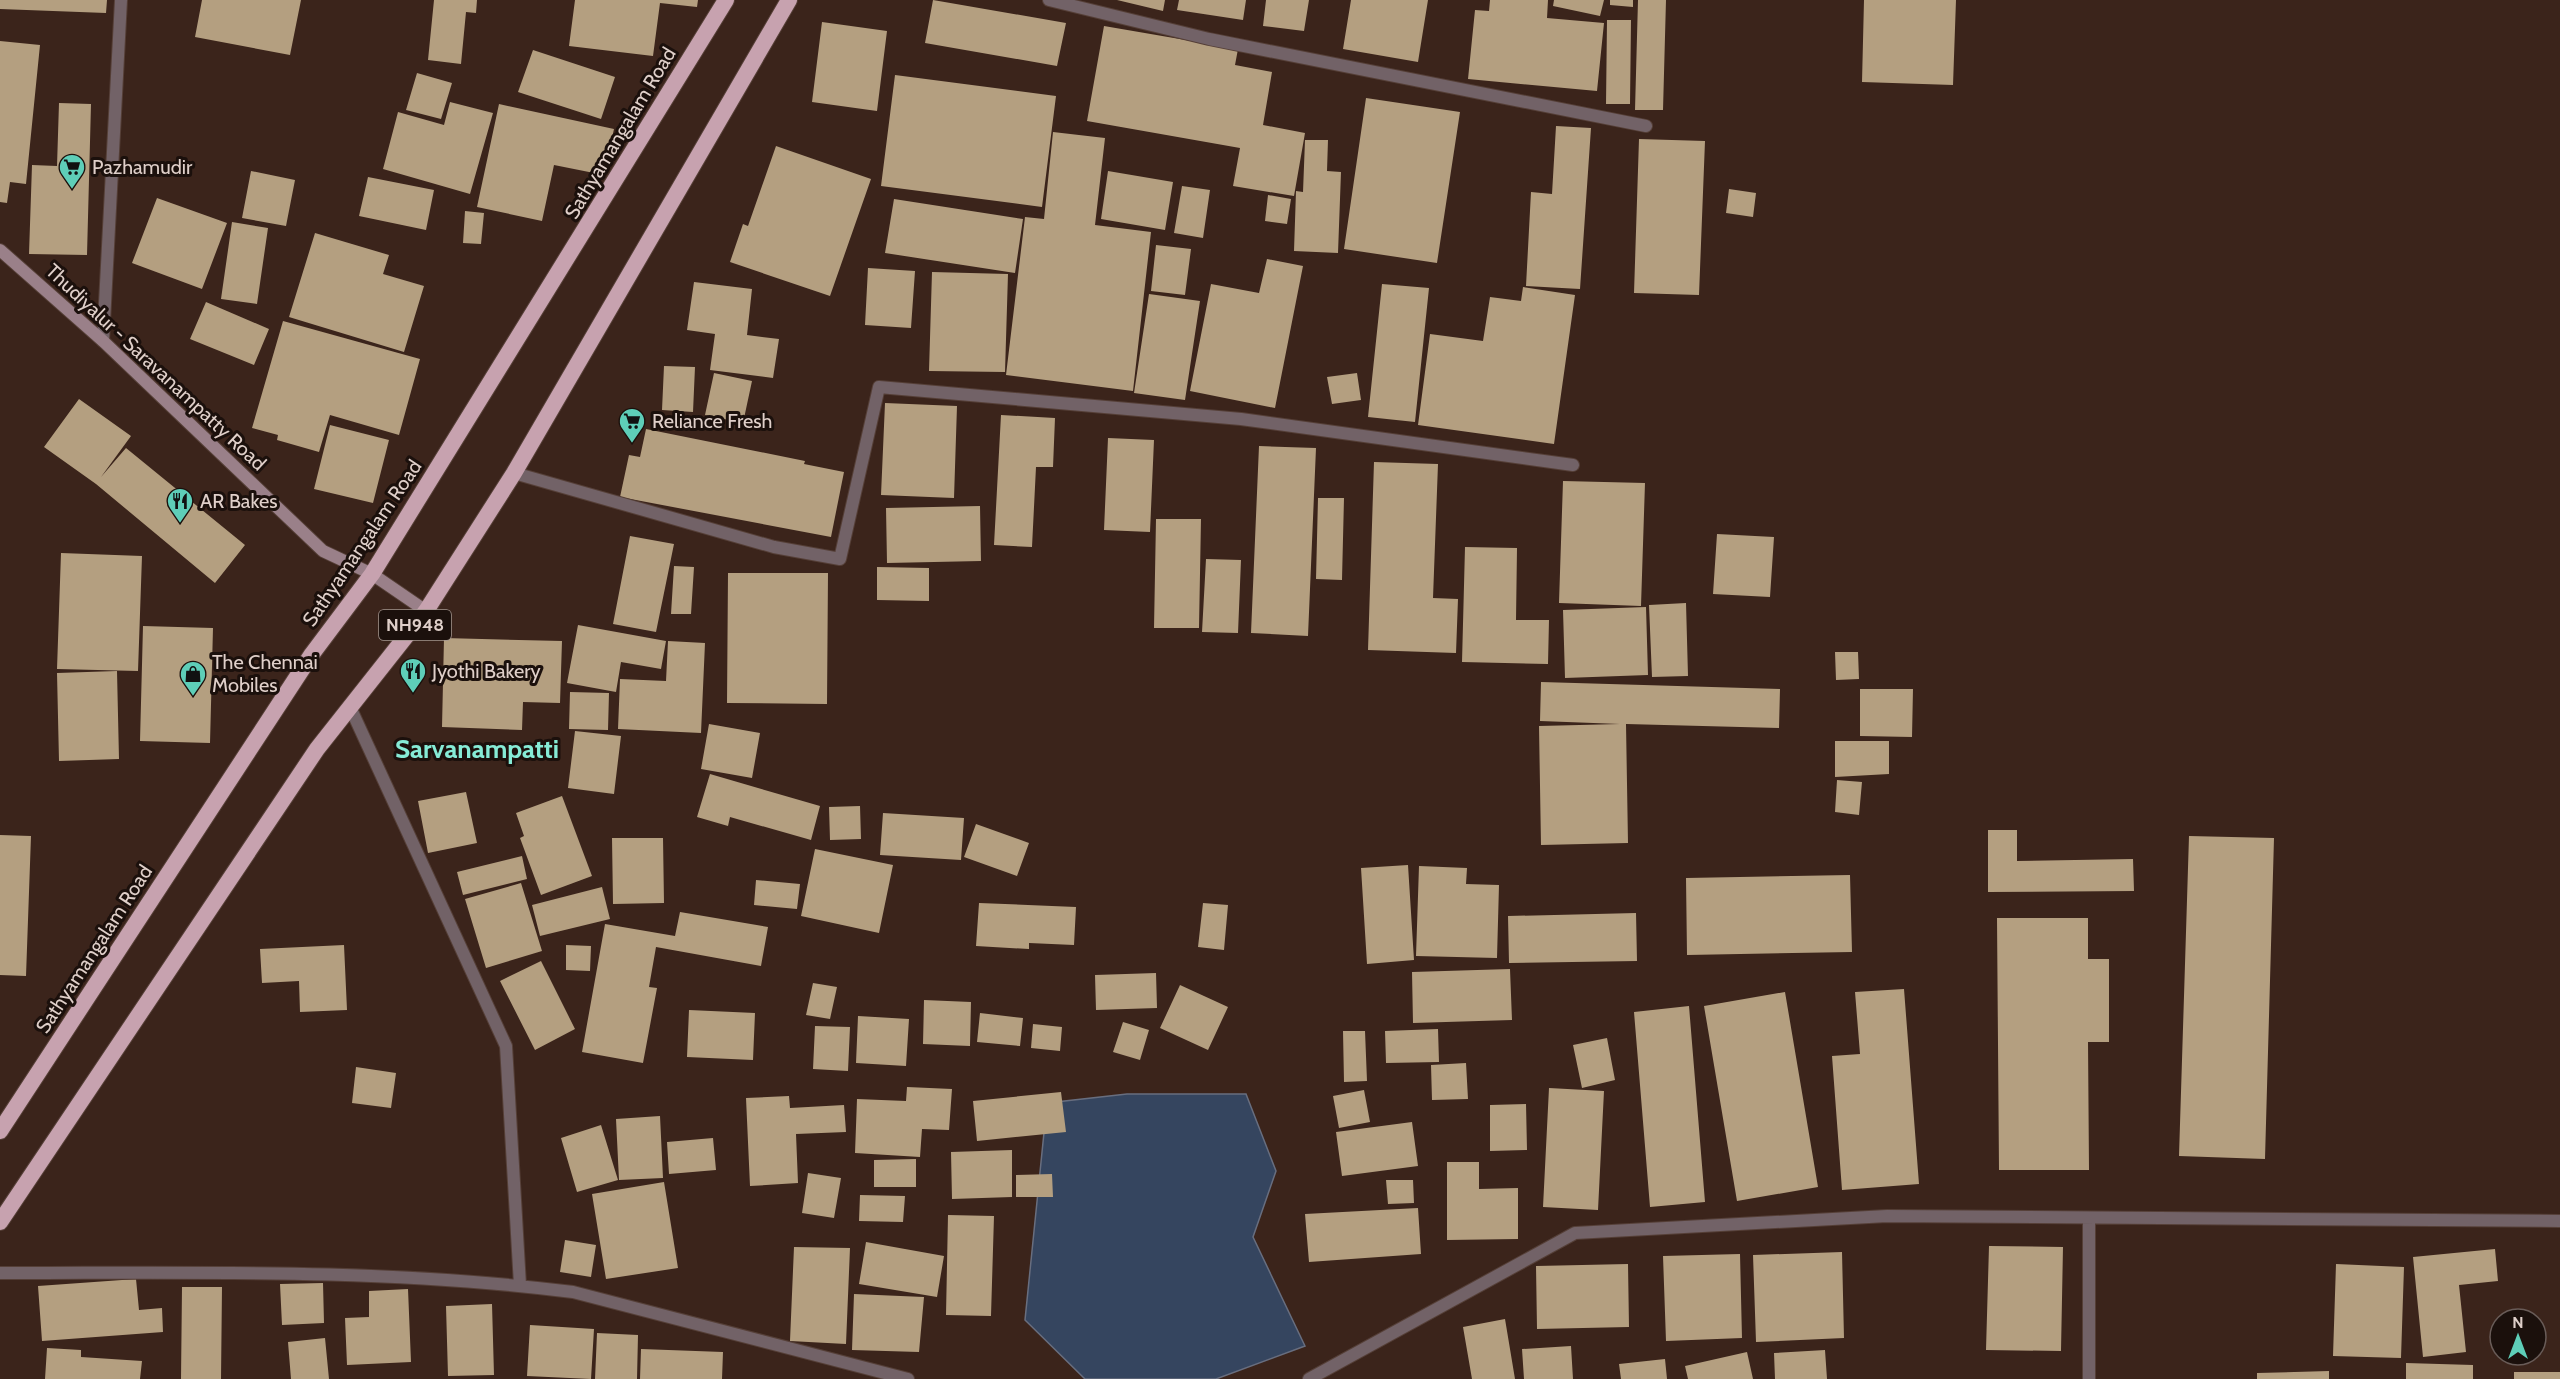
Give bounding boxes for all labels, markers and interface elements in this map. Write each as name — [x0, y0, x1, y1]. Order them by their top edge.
street label: Sathyamangalam Road — [559, 43, 681, 223]
supermarket icon: Pazhamudir — [57, 152, 87, 190]
place label: Pazhamudir — [92, 155, 193, 179]
street label: Thudiyalur - Saravanampatty Road — [41, 259, 271, 475]
supermarket icon: Reliance Fresh — [617, 406, 647, 444]
place label: Reliance Fresh — [652, 409, 772, 433]
street label: Sathyamangalam Road — [297, 455, 427, 631]
restaurant icon: AR Bakes — [165, 486, 195, 524]
place label: AR Bakes — [200, 489, 277, 513]
road number: NH948 — [379, 610, 451, 640]
place label: The Chennai Mobiles — [212, 650, 318, 697]
restaurant icon: Jyothi Bakery — [398, 656, 428, 694]
shop icon: The Chennai Mobiles — [178, 659, 208, 697]
place label: Jyothi Bakery — [431, 659, 541, 683]
district label: Sarvanampatti — [395, 733, 559, 765]
street label: Sathyamangalam Road — [31, 860, 157, 1038]
north arrow — [2488, 1307, 2548, 1367]
text: N — [2512, 1313, 2524, 1332]

